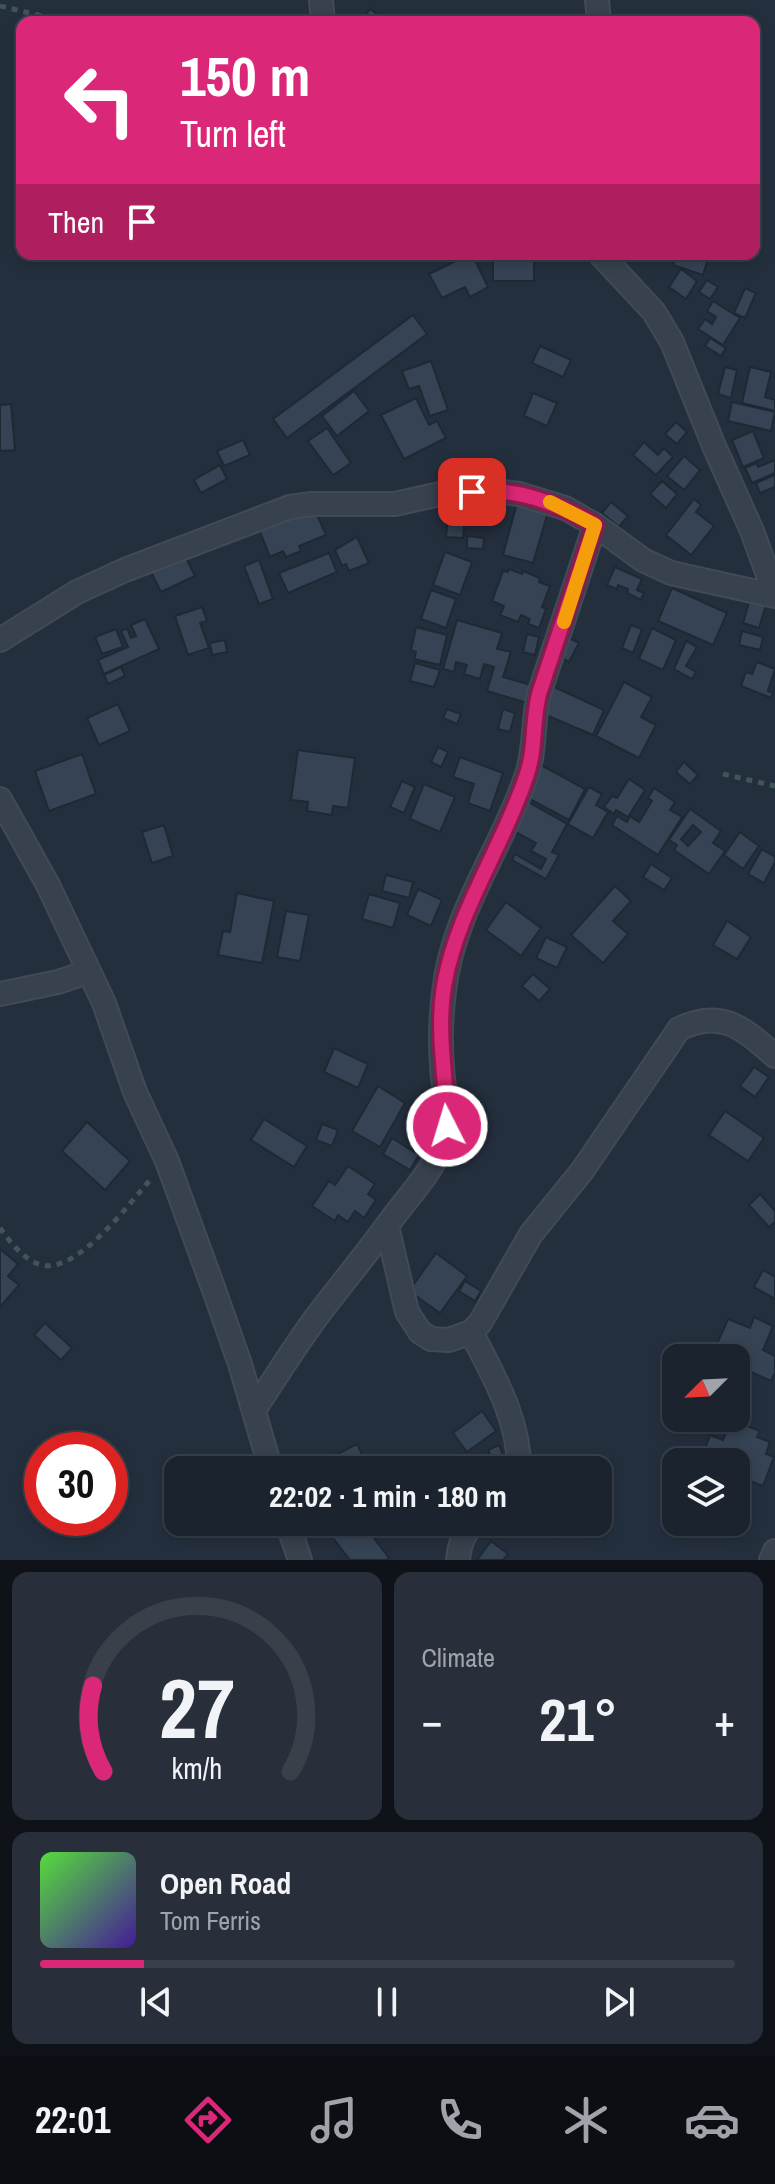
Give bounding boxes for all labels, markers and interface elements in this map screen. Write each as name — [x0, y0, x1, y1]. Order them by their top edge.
text: 150 m — [180, 38, 310, 113]
icon: left — [48, 48, 152, 152]
text: Turn left — [180, 110, 286, 158]
icon: arrive — [120, 200, 164, 244]
text: Then — [48, 202, 104, 242]
pin — [438, 458, 506, 526]
icon: arrive — [450, 470, 494, 514]
position arrow — [405, 1084, 489, 1168]
north arrow — [662, 1344, 750, 1432]
map controls — [662, 1344, 750, 1536]
speed limit sign: 30 — [24, 1432, 128, 1536]
button: layers — [662, 1448, 750, 1536]
text: 22:02 · 1 min · 180 m — [269, 1476, 507, 1516]
text: Climate — [422, 1640, 495, 1675]
text: 27 — [159, 1652, 235, 1764]
text: 21° — [539, 1679, 618, 1760]
text: − — [422, 1690, 443, 1750]
text: + — [714, 1690, 735, 1750]
text: km/h — [171, 1749, 222, 1788]
text: Open Road — [160, 1863, 291, 1903]
text: Tom Ferris — [160, 1903, 261, 1938]
icon: previous — [134, 1980, 178, 2024]
icon: pause — [365, 1980, 409, 2024]
icon: next — [597, 1980, 641, 2024]
icon: directions — [180, 2092, 236, 2148]
icon: music — [306, 2092, 362, 2148]
icon: phone — [432, 2092, 488, 2148]
icon: climate — [558, 2092, 614, 2148]
icon: car — [684, 2092, 740, 2148]
text: 22:01 — [35, 2096, 110, 2144]

